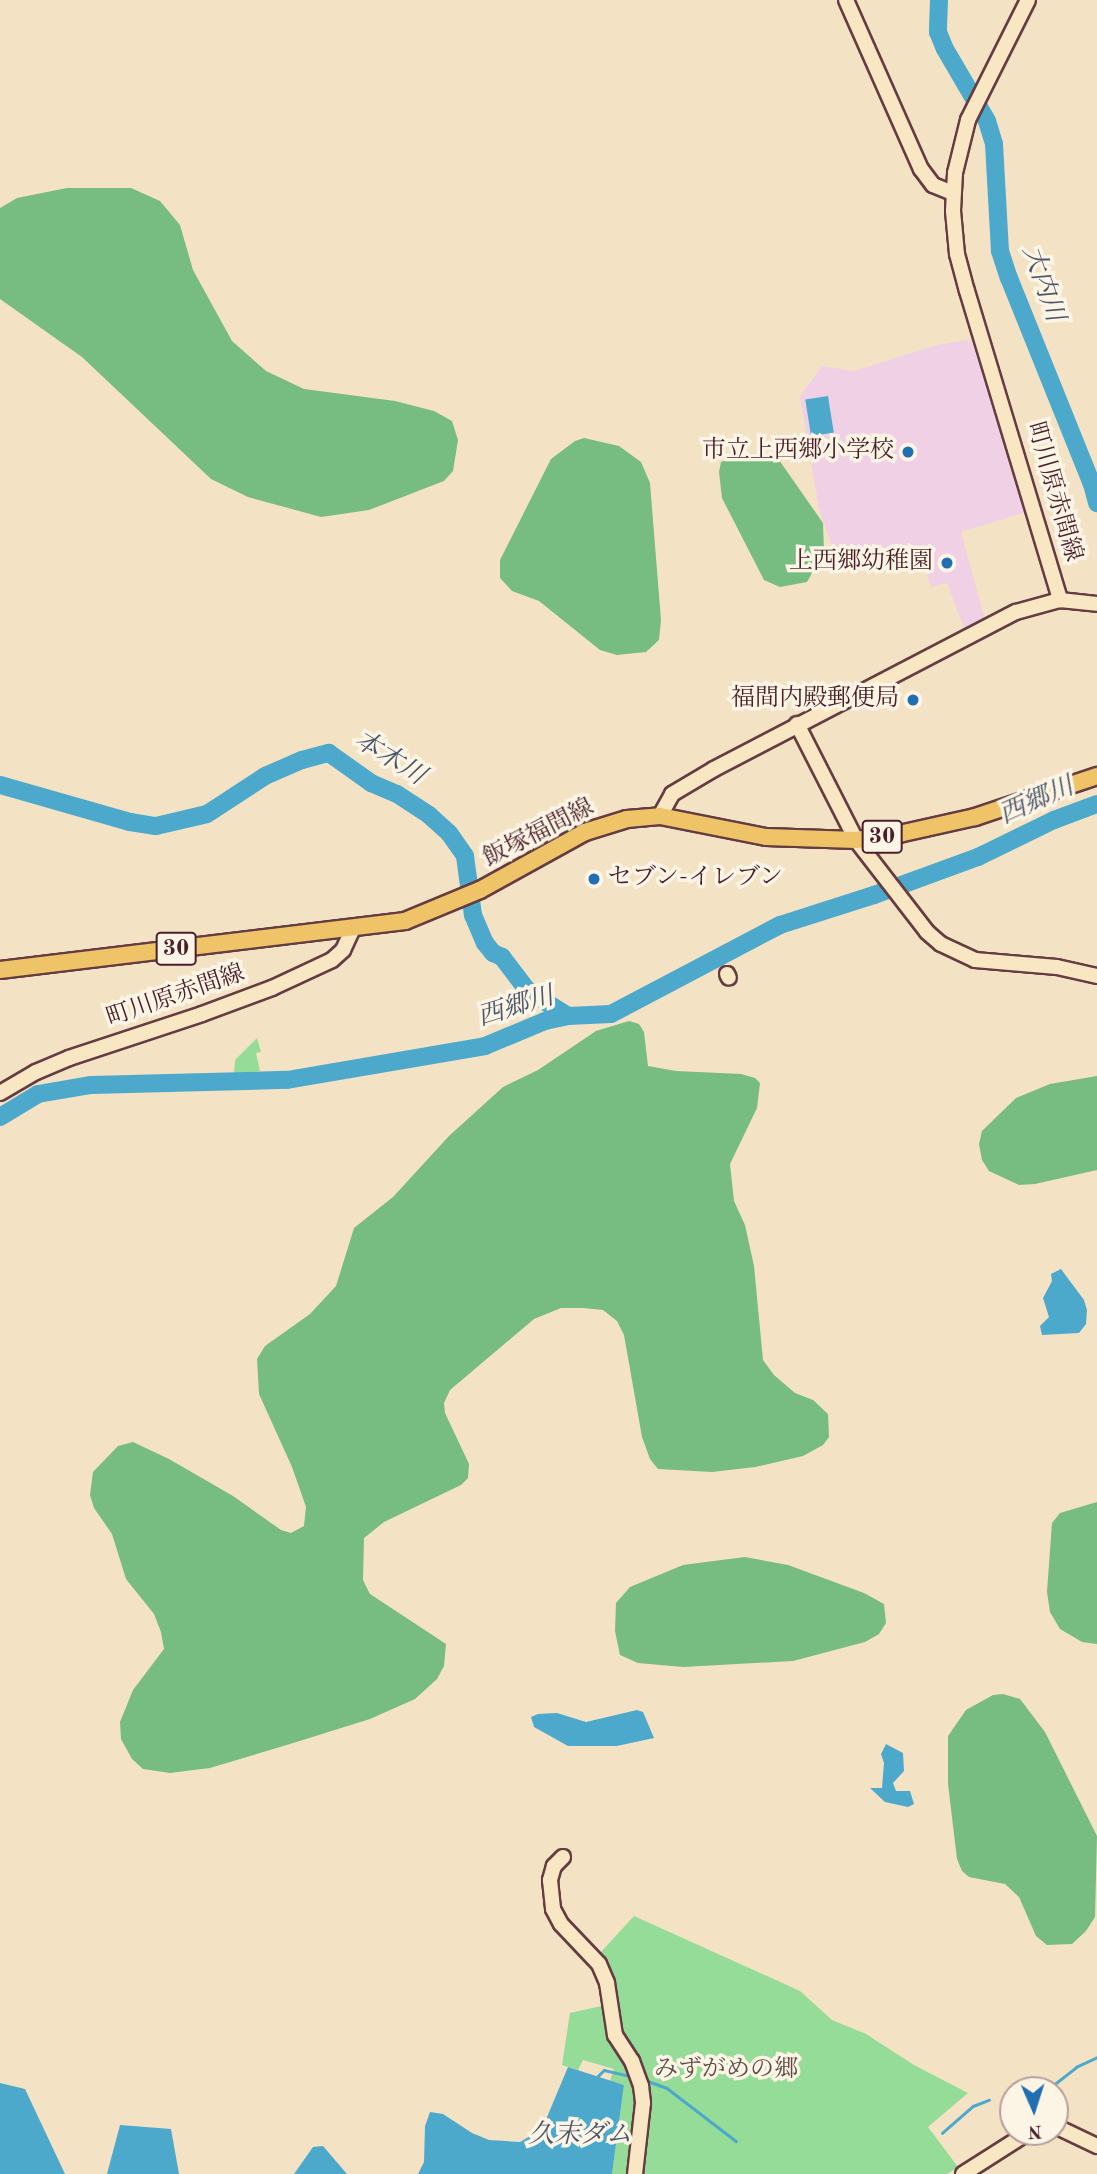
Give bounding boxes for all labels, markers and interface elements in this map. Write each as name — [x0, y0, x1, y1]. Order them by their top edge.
water label: 大内川 — [1015, 242, 1069, 326]
street label: 町川原赤間線 — [1019, 419, 1087, 565]
place label: 市立上西郷小学校 — [702, 438, 894, 466]
marker: 市立上西郷小学校 — [900, 444, 916, 460]
place label: 上西郷幼稚園 — [789, 549, 933, 577]
marker: 上西郷幼稚園 — [939, 555, 955, 571]
place label: 福間内殿郵便局 — [731, 686, 899, 714]
marker: 福間内殿郵便局 — [905, 692, 921, 708]
water label: 本木川 — [348, 725, 430, 793]
water label: 西郷川 — [995, 772, 1079, 832]
street label: 飯塚福間線 — [479, 794, 599, 874]
road number: 30 — [861, 818, 903, 856]
place label: セブン-イレブン — [608, 865, 785, 893]
marker: セブン-イレブン — [586, 871, 602, 887]
road number: 30 — [155, 930, 197, 968]
street label: 町川原赤間線 — [103, 960, 249, 1034]
water label: 西郷川 — [474, 982, 558, 1034]
park label: みずがめの郷 — [654, 2057, 798, 2085]
north arrow — [999, 2076, 1069, 2146]
water label: 久末ダム — [528, 2120, 632, 2152]
text: N — [1027, 2121, 1043, 2140]

